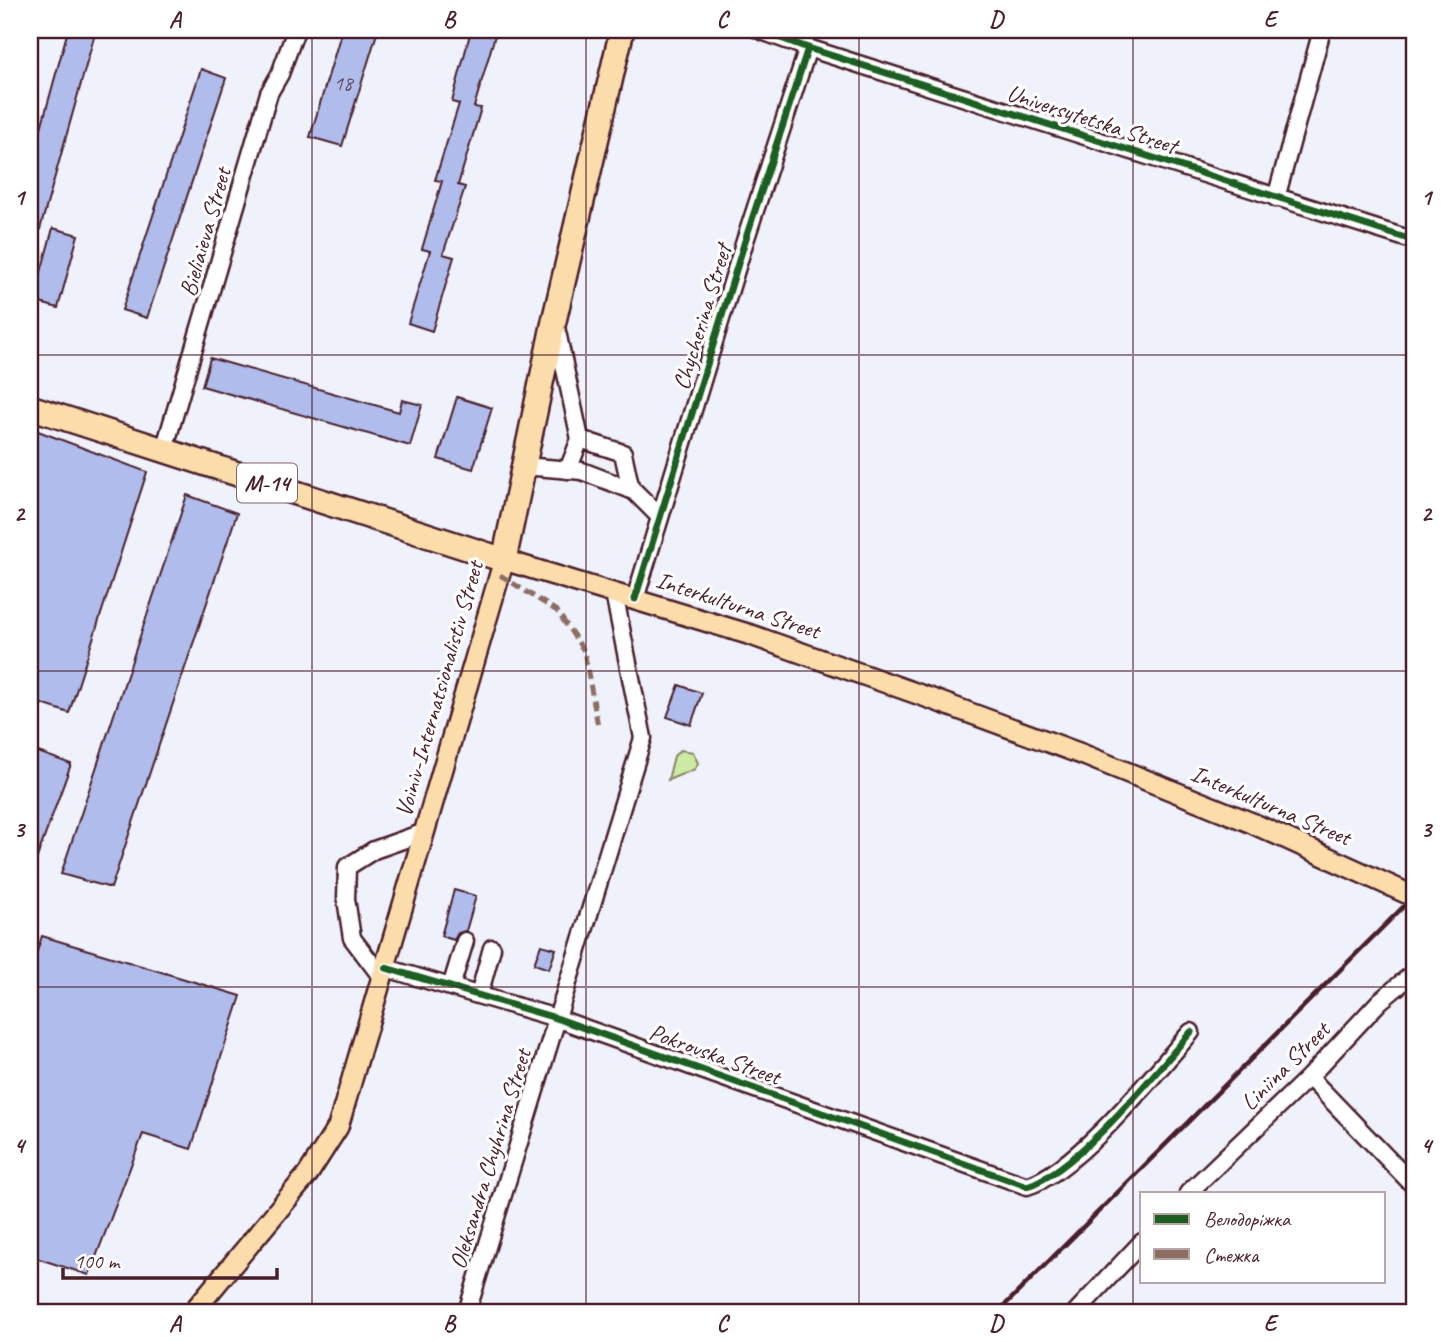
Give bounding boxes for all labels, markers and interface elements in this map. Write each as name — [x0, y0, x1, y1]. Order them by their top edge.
text: A — [169, 5, 183, 34]
text: B — [443, 5, 457, 34]
text: C — [717, 5, 731, 34]
text: D — [989, 5, 1005, 34]
text: E — [1264, 5, 1280, 34]
house number: 18 — [334, 70, 355, 96]
street label: Universytetska Street — [1003, 77, 1184, 162]
street label: Bieliaieva Street — [172, 162, 238, 300]
text: 1 — [14, 183, 27, 212]
text: 1 — [1421, 183, 1434, 212]
street label: Chycherina Street — [666, 238, 739, 393]
road number: М-14 — [237, 463, 297, 503]
text: 2 — [14, 499, 27, 528]
text: 2 — [1421, 499, 1434, 528]
street label: Voiniv-Internatsionalistiv Street — [388, 556, 490, 820]
street label: Interkulturna Street — [652, 564, 826, 646]
street label: Interkulturna Street — [1187, 758, 1357, 853]
text: 3 — [14, 815, 27, 844]
text: 3 — [1421, 815, 1434, 844]
street label: Liniina Street — [1234, 1014, 1337, 1117]
street label: Pokrovska Street — [645, 1016, 786, 1092]
street label: Oleksandra Chyhrina Street — [442, 1044, 538, 1272]
text: 4 — [14, 1131, 27, 1160]
text: 4 — [1421, 1131, 1434, 1160]
legend — [1140, 1192, 1386, 1282]
text: Велодоріжка — [1204, 1206, 1292, 1232]
scale bar — [63, 1237, 276, 1281]
text: Стежка — [1204, 1242, 1260, 1268]
text: 100 m — [74, 1248, 121, 1274]
text: A — [169, 1309, 183, 1338]
text: B — [443, 1309, 457, 1338]
text: C — [717, 1309, 731, 1338]
text: D — [989, 1309, 1005, 1338]
text: E — [1264, 1309, 1280, 1338]

